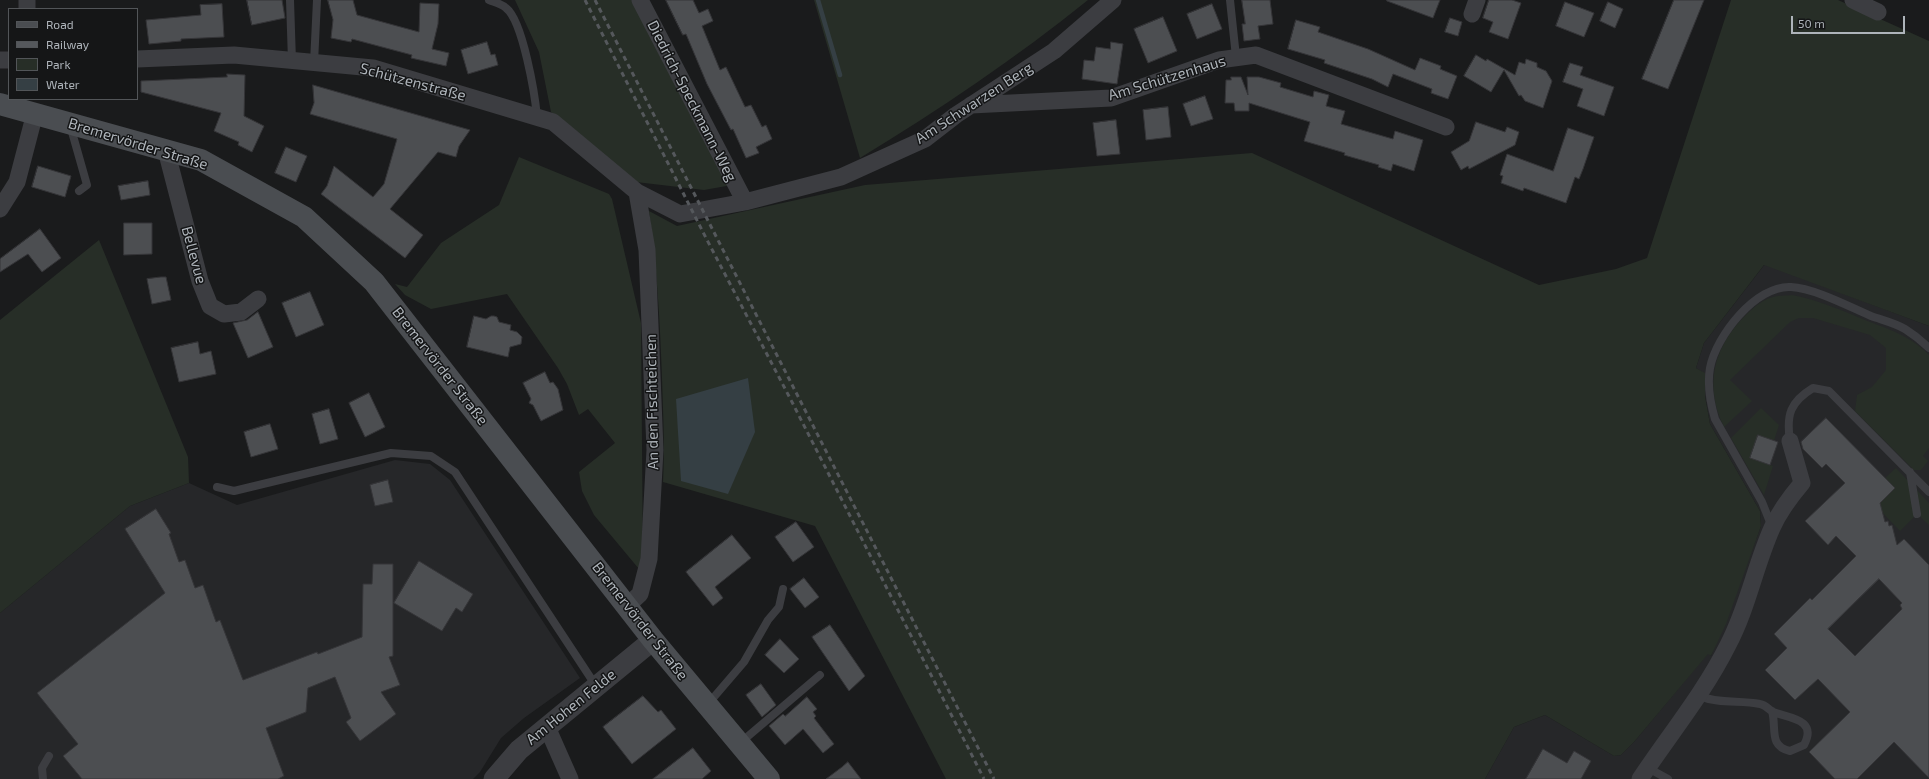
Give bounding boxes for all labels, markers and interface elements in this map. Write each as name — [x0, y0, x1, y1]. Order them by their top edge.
legend — [8, 8, 138, 100]
scale bar — [1793, 8, 1907, 34]
text: 50 m — [1798, 16, 1825, 30]
text: Road — [46, 17, 74, 31]
street label: Diedrich-Speckmann-Weg — [643, 17, 741, 185]
text: Railway — [46, 37, 89, 51]
street label: Am Schützenhaus — [1106, 52, 1228, 104]
text: Park — [46, 57, 71, 71]
street label: Am Schwarzen Berg — [912, 58, 1036, 148]
street label: Schützenstraße — [358, 59, 468, 105]
text: Water — [46, 77, 80, 91]
street label: Bremervörder Straße — [66, 114, 210, 174]
street label: Bellevue — [178, 224, 210, 286]
street label: Bremervörder Straße — [388, 303, 492, 429]
street label: An den Fischteichen — [642, 334, 662, 470]
street label: Bremervörder Straße — [588, 558, 692, 684]
street label: Am Hohen Felde — [523, 665, 619, 749]

